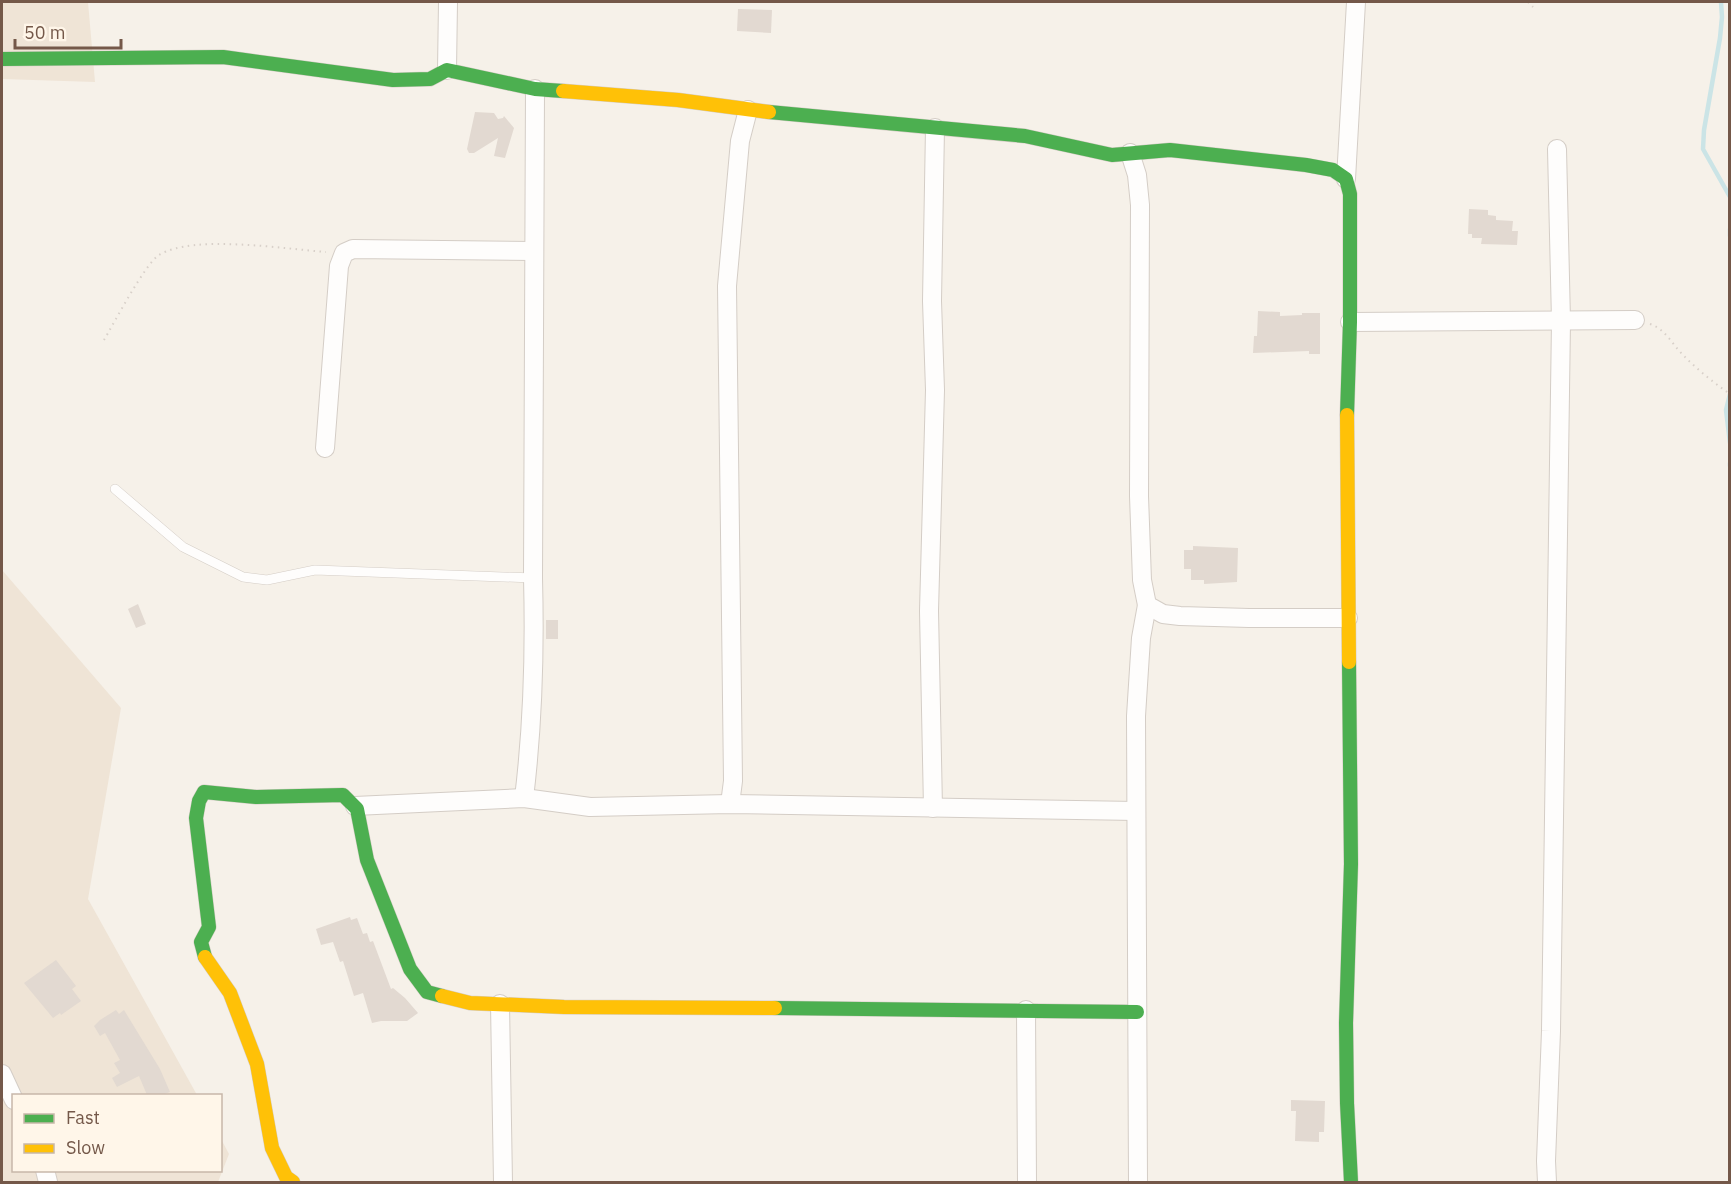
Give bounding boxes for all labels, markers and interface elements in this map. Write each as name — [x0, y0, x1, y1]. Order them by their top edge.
scale bar — [15, 12, 122, 50]
text: 50 m — [24, 21, 66, 44]
legend — [12, 1094, 222, 1172]
text: Fast — [66, 1106, 100, 1129]
text: Slow — [66, 1136, 105, 1159]

